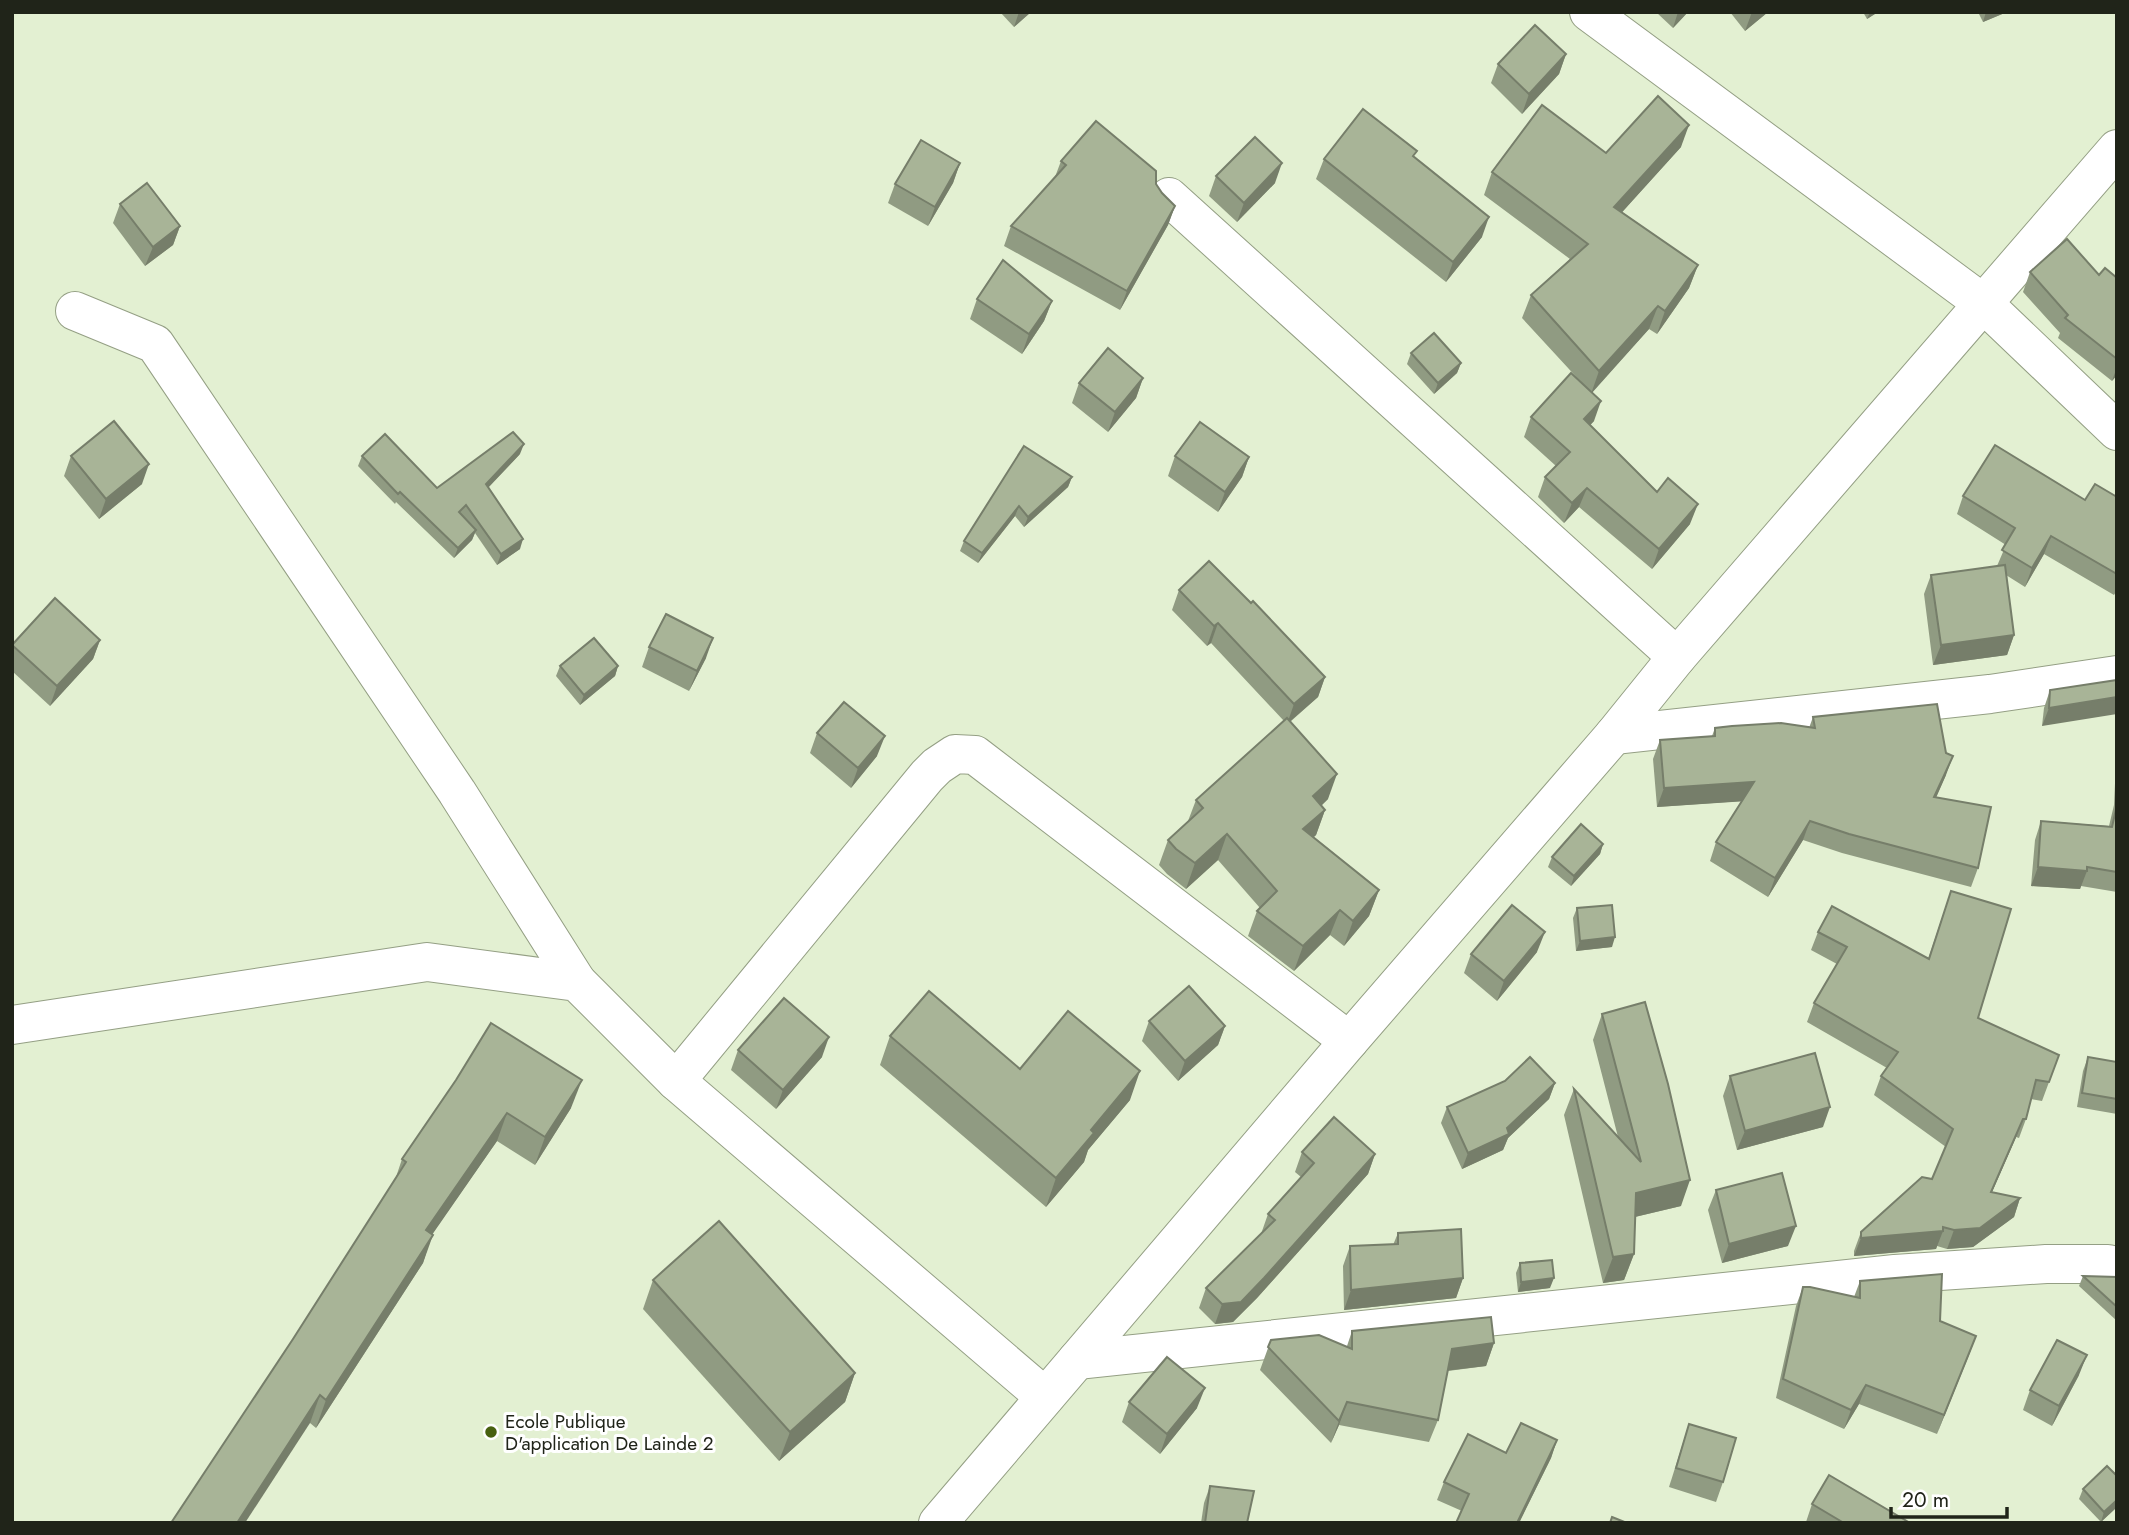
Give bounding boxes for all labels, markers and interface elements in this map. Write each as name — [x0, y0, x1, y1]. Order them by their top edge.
place label: Ecole Publique D'application De Lainde 2 — [505, 1408, 713, 1457]
marker: Ecole Publique D'application De Lainde 2 — [483, 1424, 499, 1440]
scale bar — [1891, 1476, 2007, 1520]
text: 20 m — [1902, 1485, 1949, 1515]

